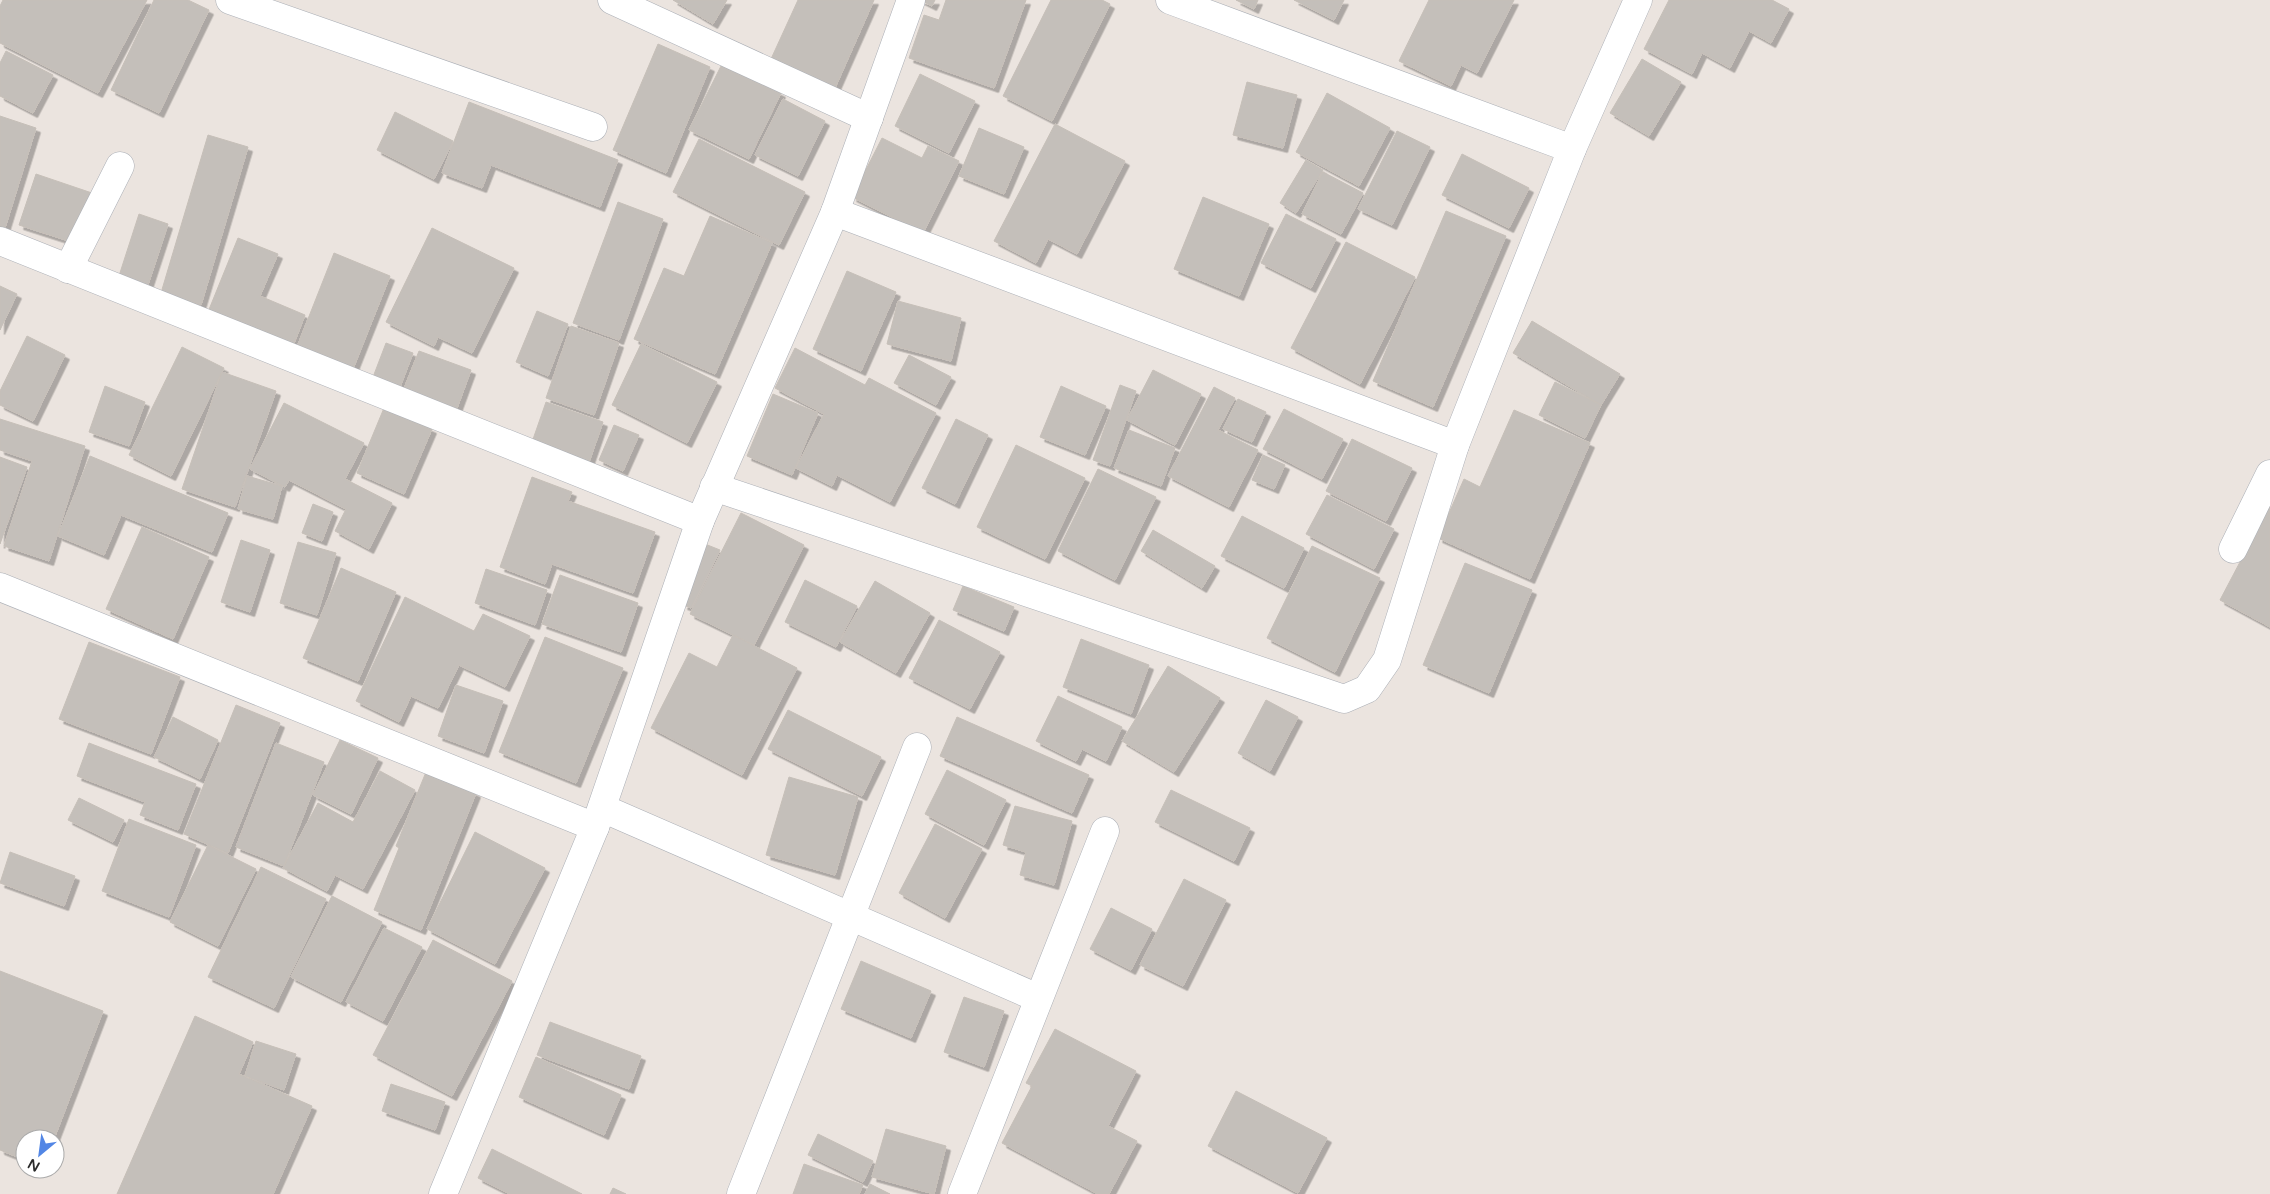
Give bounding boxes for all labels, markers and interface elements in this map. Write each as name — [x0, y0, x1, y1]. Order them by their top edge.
north arrow — [15, 1129, 65, 1179]
text: N — [25, 1155, 43, 1175]

